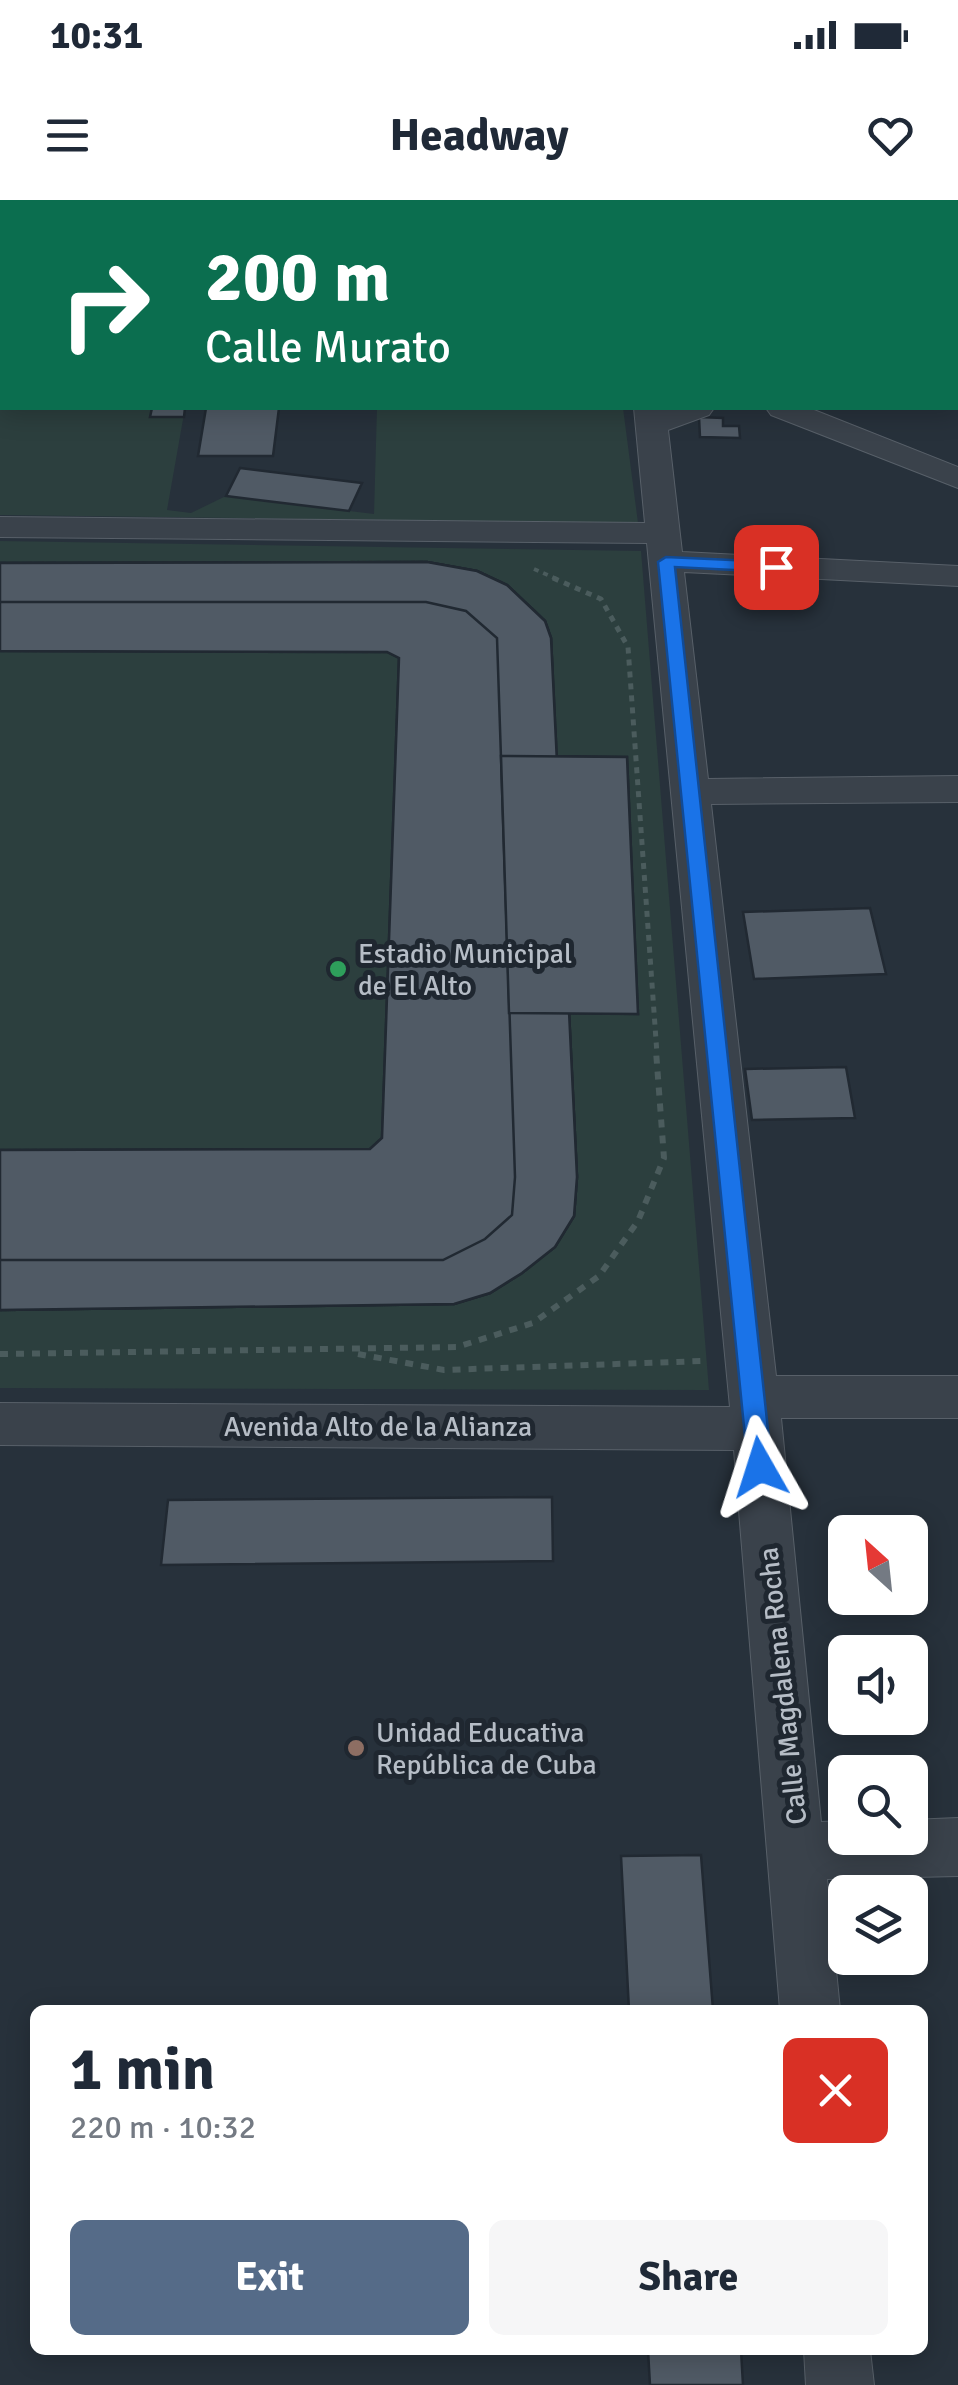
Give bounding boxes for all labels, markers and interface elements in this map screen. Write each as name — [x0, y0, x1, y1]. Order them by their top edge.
text: 10:31 — [50, 12, 143, 59]
icon: menu — [40, 108, 95, 163]
text: Headway — [389, 108, 569, 163]
icon: heart — [863, 108, 918, 163]
text: 200 m — [205, 234, 390, 320]
icon: right — [40, 240, 170, 370]
text: Calle Murato — [205, 320, 451, 375]
pin — [734, 525, 819, 610]
icon: arrive — [749, 540, 804, 595]
place label: Estadio Municipal de El Alto — [358, 937, 572, 1003]
marker: Estadio Municipal de El Alto — [327, 958, 349, 980]
street label: Avenida Alto de la Alianza — [224, 1410, 532, 1444]
position arrow — [708, 1415, 812, 1519]
north arrow — [828, 1515, 928, 1615]
map controls — [828, 1515, 928, 1975]
street label: Calle Magdalena Rocha — [752, 1546, 814, 1826]
button: sound — [828, 1635, 928, 1735]
place label: Unidad Educativa República de Cuba — [376, 1716, 597, 1782]
marker: Unidad Educativa República de Cuba — [345, 1737, 367, 1759]
button: search — [828, 1755, 928, 1855]
button: layers — [828, 1875, 928, 1975]
text: 1 min — [70, 2033, 215, 2107]
button: close — [783, 2038, 888, 2143]
text: 220 m · 10:32 — [70, 2108, 256, 2147]
button: Exit — [70, 2220, 469, 2335]
button: Share — [489, 2220, 888, 2335]

